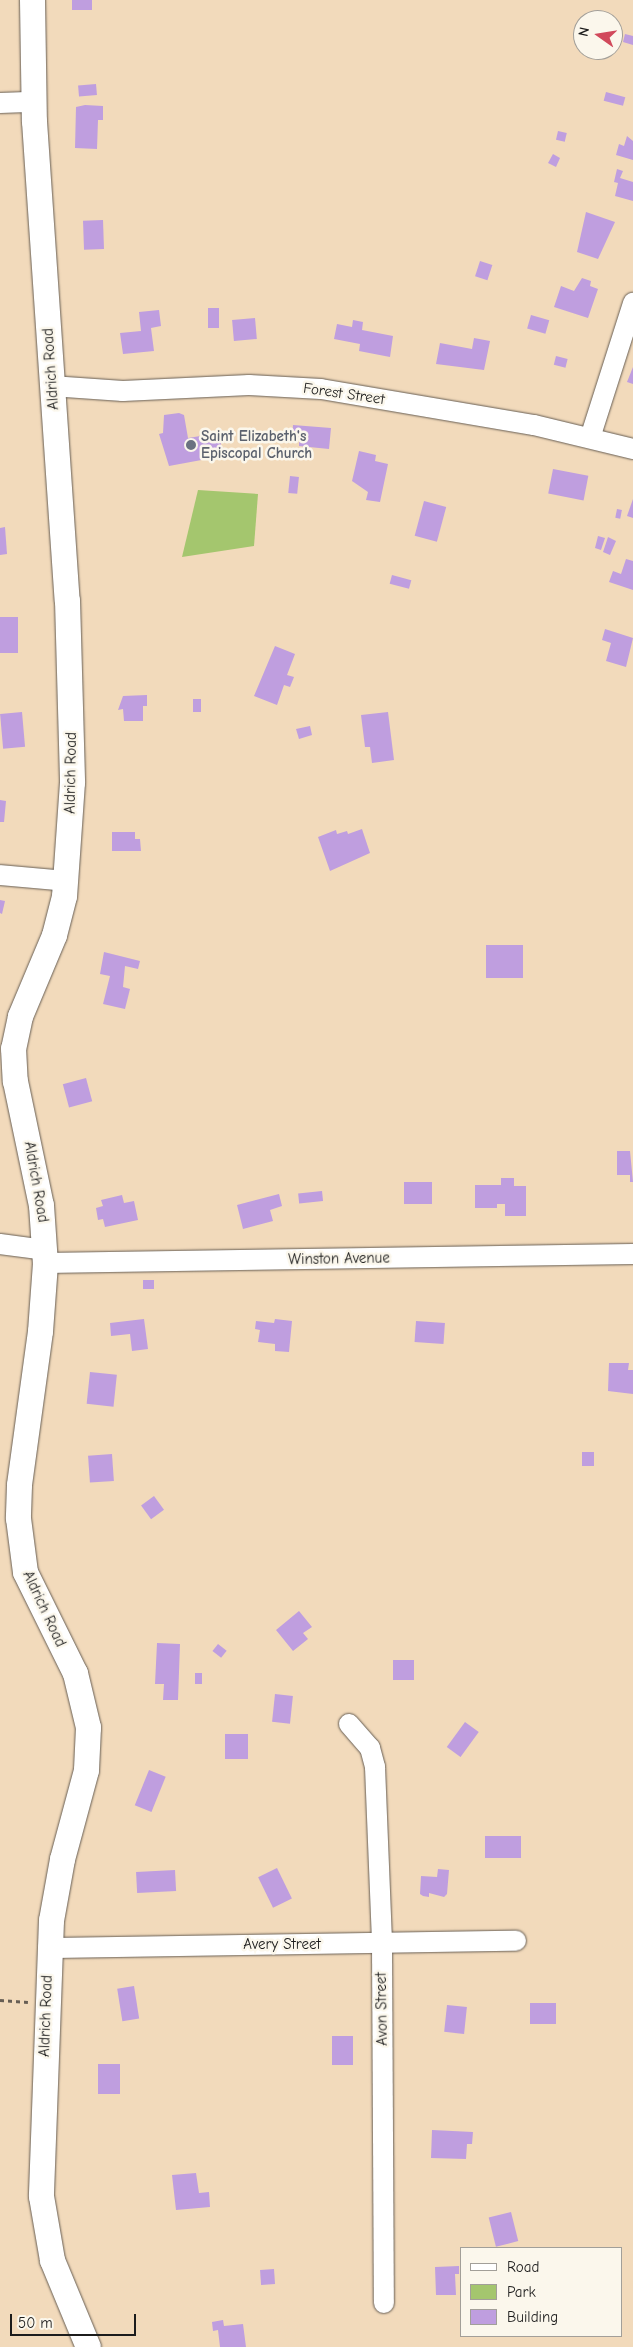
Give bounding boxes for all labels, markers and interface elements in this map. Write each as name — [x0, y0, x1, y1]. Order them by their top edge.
north arrow — [573, 10, 623, 60]
text: N — [575, 25, 593, 38]
street label: Aldrich Road — [39, 327, 63, 411]
street label: Forest Street — [302, 379, 386, 409]
place label: Saint Elizabeth's Episcopal Church — [201, 427, 312, 462]
marker: Saint Elizabeth's Episcopal Church — [185, 439, 197, 451]
street label: Aldrich Road — [61, 732, 81, 814]
street label: Aldrich Road — [20, 1140, 52, 1224]
street label: Winston Avenue — [288, 1249, 390, 1269]
street label: Aldrich Road — [19, 1568, 69, 1650]
street label: Avery Street — [243, 1936, 321, 1954]
street label: Avon Street — [372, 1972, 392, 2046]
street label: Aldrich Road — [36, 1975, 56, 2057]
legend — [460, 2247, 623, 2337]
text: Road — [507, 2258, 539, 2276]
text: Park — [507, 2283, 536, 2301]
scale bar — [12, 2304, 139, 2336]
text: Building — [507, 2308, 558, 2326]
text: 50 m — [18, 2314, 53, 2332]

